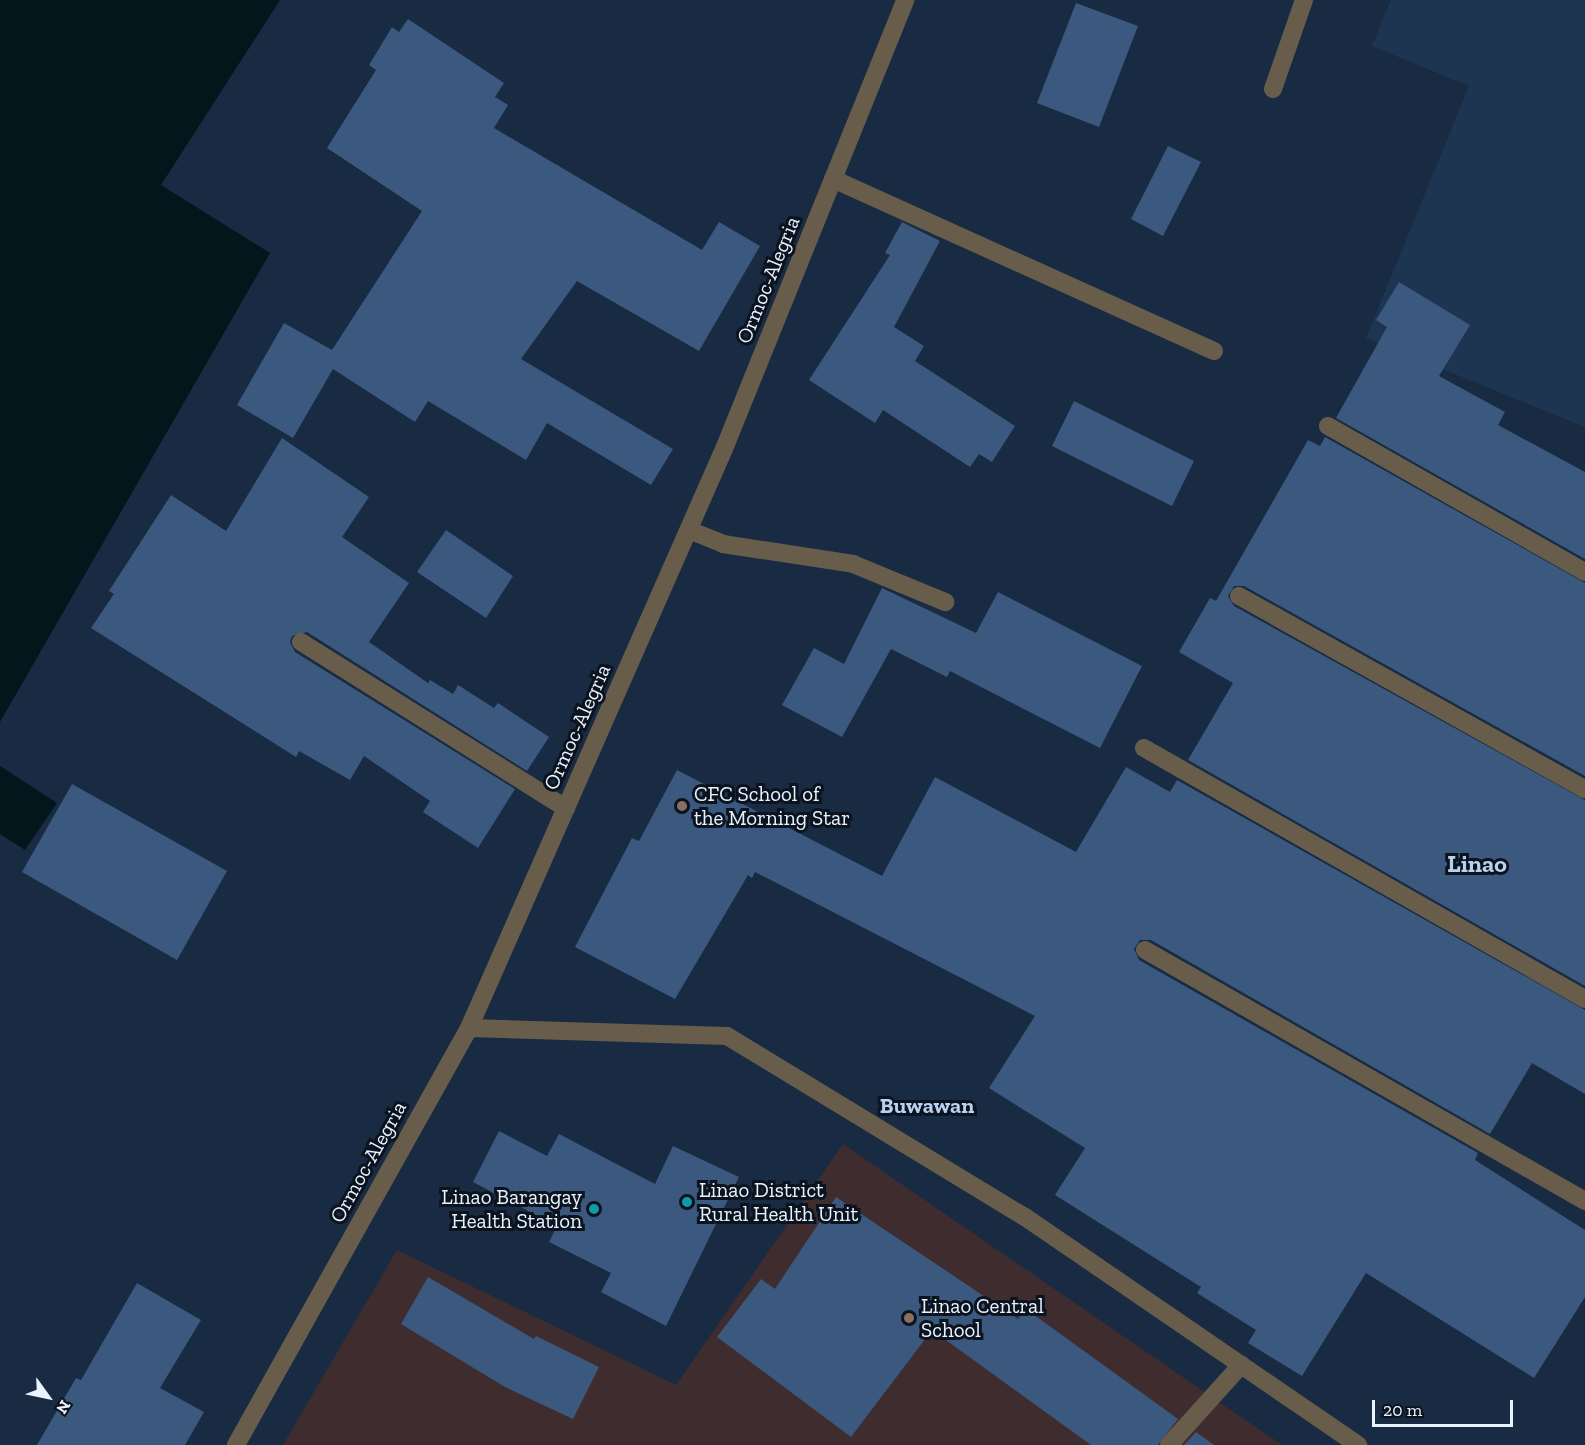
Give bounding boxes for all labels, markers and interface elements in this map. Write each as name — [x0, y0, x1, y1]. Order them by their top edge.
street label: Ormoc-Alegria — [731, 213, 805, 347]
street label: Ormoc-Alegria — [538, 660, 616, 794]
place label: CFC School of the Morning Star — [694, 781, 850, 831]
marker: CFC School of the Morning Star — [675, 799, 689, 813]
district label: Linao — [1447, 850, 1507, 878]
district label: Buwawan — [880, 1093, 974, 1119]
street label: Ormoc-Alegria — [324, 1097, 412, 1227]
place label: Linao District Rural Health Unit — [699, 1177, 859, 1227]
place label: Linao Barangay Health Station — [441, 1184, 582, 1234]
marker: Linao District Rural Health Unit — [680, 1195, 694, 1209]
marker: Linao Barangay Health Station — [587, 1202, 601, 1216]
place label: Linao Central School — [921, 1293, 1044, 1343]
marker: Linao Central School — [902, 1311, 916, 1325]
north arrow — [18, 1367, 78, 1427]
scale bar — [1375, 1388, 1516, 1426]
text: N — [52, 1397, 75, 1417]
text: 20 m — [1383, 1399, 1422, 1421]

